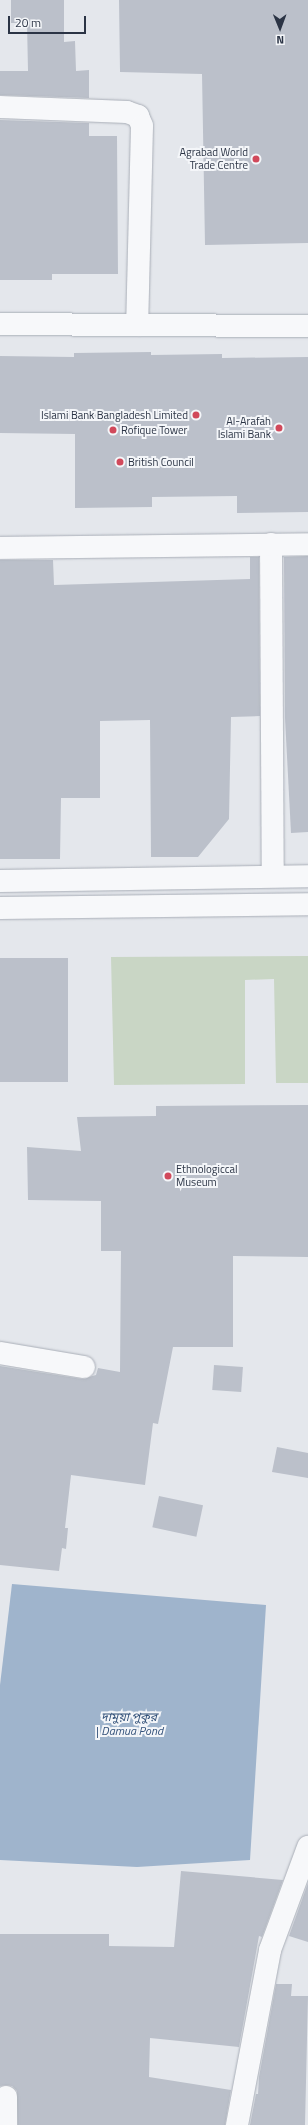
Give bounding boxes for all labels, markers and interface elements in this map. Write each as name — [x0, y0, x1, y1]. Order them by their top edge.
scale bar — [10, 8, 88, 34]
north arrow — [260, 8, 300, 48]
text: 20 m — [15, 13, 41, 32]
text: N — [276, 32, 284, 48]
place label: Agrabad World Trade Centre — [180, 146, 248, 172]
marker: Agrabad World Trade Centre — [251, 154, 261, 164]
place label: Islami Bank Bangladesh Limited — [41, 408, 188, 422]
marker: Islami Bank Bangladesh Limited — [191, 410, 201, 420]
place label: Al-Arafah Islami Bank — [218, 415, 271, 441]
place label: Rofique Tower — [121, 423, 187, 437]
marker: Al-Arafah Islami Bank — [274, 423, 284, 433]
marker: Rofique Tower — [108, 425, 118, 435]
place label: British Council — [128, 455, 194, 469]
marker: British Council — [115, 457, 125, 467]
place label: Ethnologiccal Museum — [176, 1163, 237, 1189]
marker: Ethnologiccal Museum — [163, 1171, 173, 1181]
water label: দামুয়া পুকুর | Damua Pond — [95, 1710, 163, 1738]

